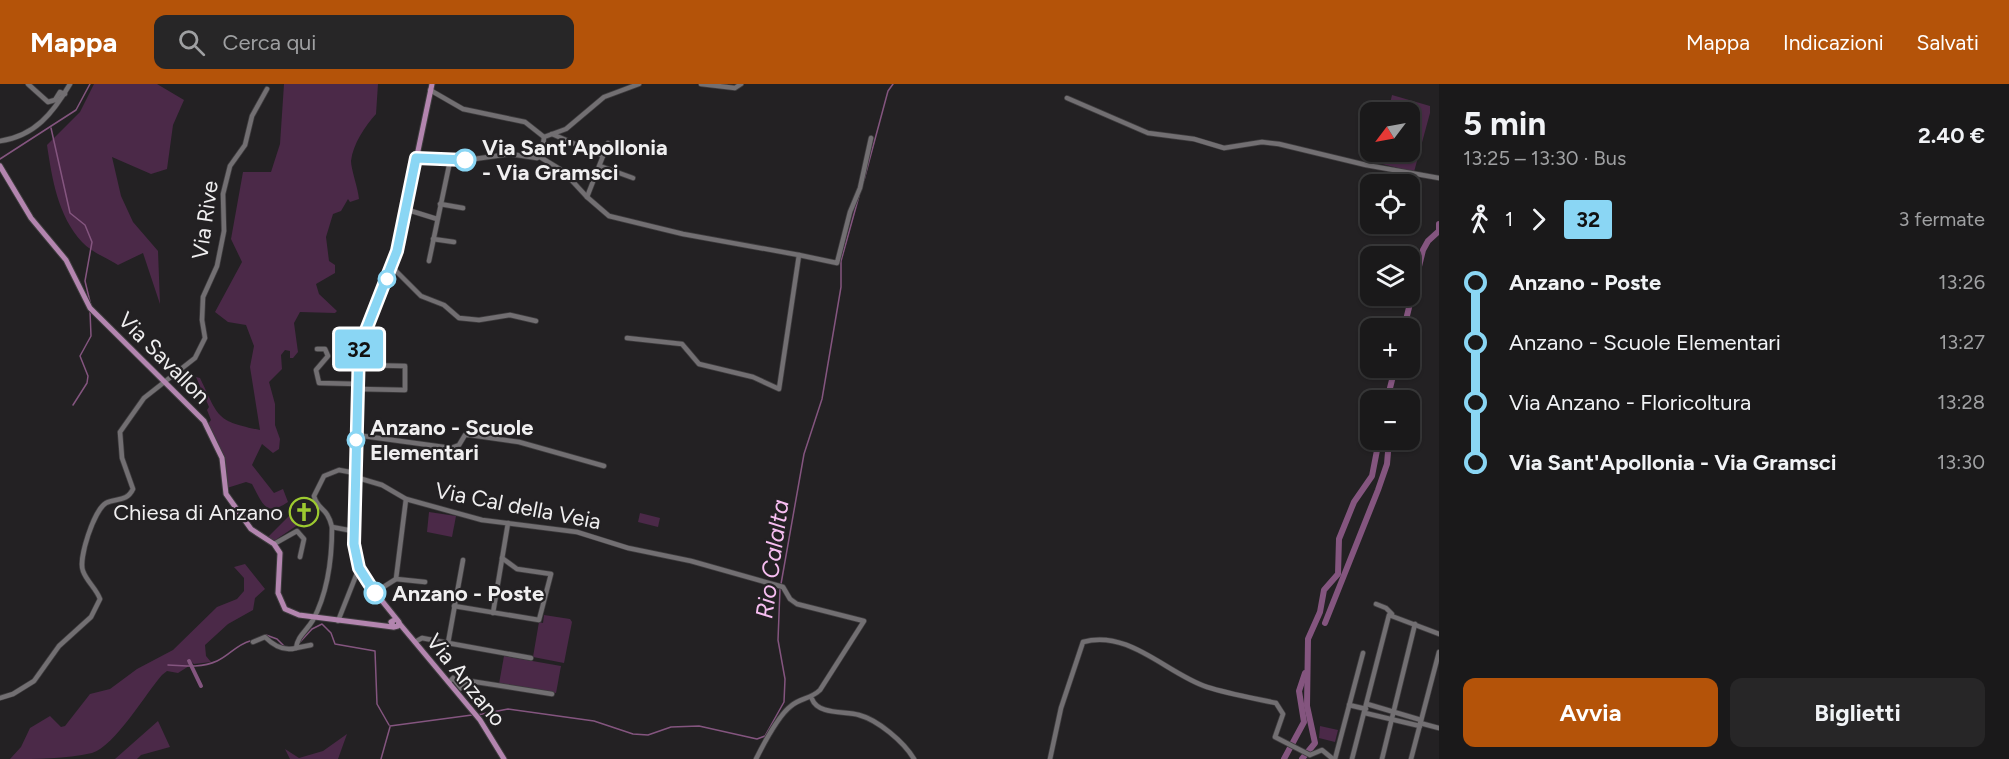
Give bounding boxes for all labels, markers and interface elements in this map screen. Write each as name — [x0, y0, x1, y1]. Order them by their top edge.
search box — [154, 15, 574, 69]
text: Mappa — [30, 25, 118, 59]
icon: search — [175, 26, 208, 59]
text: Cerca qui — [223, 29, 316, 56]
text: Mappa — [1686, 30, 1750, 55]
text: Indicazioni — [1783, 30, 1884, 55]
text: Salvati — [1917, 30, 1979, 55]
north arrow — [1360, 102, 1420, 162]
map controls — [1360, 102, 1420, 450]
text: 5 min — [1463, 104, 1546, 143]
text: 2.40 € — [1918, 122, 1985, 149]
place label: Via Sant'Apollonia - Via Gramsci — [482, 134, 668, 186]
text: 13:25 – 13:30 · Bus — [1463, 146, 1626, 170]
marker: Via Sant'Apollonia - Via Gramsci — [454, 149, 476, 171]
button: locate — [1360, 174, 1420, 234]
street label: Via Rive — [186, 179, 224, 261]
icon: walk — [1463, 203, 1496, 236]
icon: forward — [1522, 203, 1555, 236]
text: 1 — [1505, 207, 1513, 231]
text: 32 — [1576, 207, 1600, 232]
text: 3 fermate — [1899, 207, 1985, 231]
button: layers — [1360, 246, 1420, 306]
text: Anzano - Poste — [1509, 269, 1661, 296]
unlabelled marker — [378, 270, 396, 288]
text: 13:26 — [1938, 270, 1985, 294]
street label: Via Savallon — [112, 306, 216, 410]
button: + — [1360, 318, 1420, 378]
text: Anzano - Scuole Elementari — [1509, 329, 1781, 356]
line badge: 32 — [332, 330, 386, 368]
text: 13:27 — [1939, 330, 1985, 354]
text: 32 — [347, 337, 371, 362]
text: Via Anzano - Floricoltura — [1509, 389, 1751, 416]
button: − — [1360, 390, 1420, 450]
text: 13:28 — [1937, 390, 1985, 414]
place label: Anzano - Scuole Elementari — [370, 414, 533, 466]
marker: Anzano - Scuole Elementari — [347, 431, 365, 449]
text: Via Sant'Apollonia - Via Gramsci — [1509, 449, 1836, 476]
text: 13:30 — [1937, 450, 1985, 474]
street label: Via Cal della Veia — [433, 477, 603, 535]
church icon: Chiesa di Anzano — [288, 496, 320, 528]
water label: Rio Calalta — [749, 498, 795, 620]
place label: Chiesa di Anzano — [113, 499, 283, 526]
place label: Anzano - Poste — [392, 580, 544, 607]
marker: Anzano - Poste — [364, 582, 386, 604]
street label: Via Anzano — [421, 628, 511, 732]
button: Avvia — [1463, 678, 1718, 747]
button: Biglietti — [1730, 678, 1985, 747]

